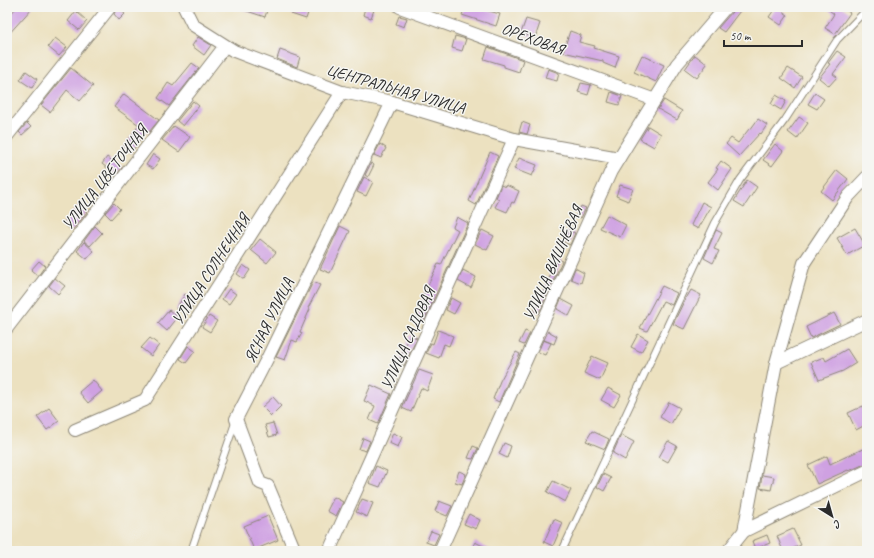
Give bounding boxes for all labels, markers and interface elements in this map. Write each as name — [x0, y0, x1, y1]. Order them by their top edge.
street label: ОРЕХОВАЯ — [499, 18, 569, 60]
scale bar — [724, 22, 802, 48]
text: 50 m — [730, 28, 752, 44]
street label: ЦЕНТРАЛЬНАЯ УЛИЦА — [324, 60, 468, 119]
street label: УЛИЦА ЦВЕТОЧНАЯ — [58, 120, 153, 234]
street label: УЛИЦА ВИШНЁВАЯ — [519, 200, 588, 324]
street label: УЛИЦА СОЛНЕЧНАЯ — [168, 209, 255, 329]
street label: ЯСНАЯ УЛИЦА — [240, 274, 298, 366]
street label: УЛИЦА САДОВАЯ — [377, 282, 440, 392]
north arrow — [812, 496, 852, 536]
text: С — [830, 517, 844, 532]

